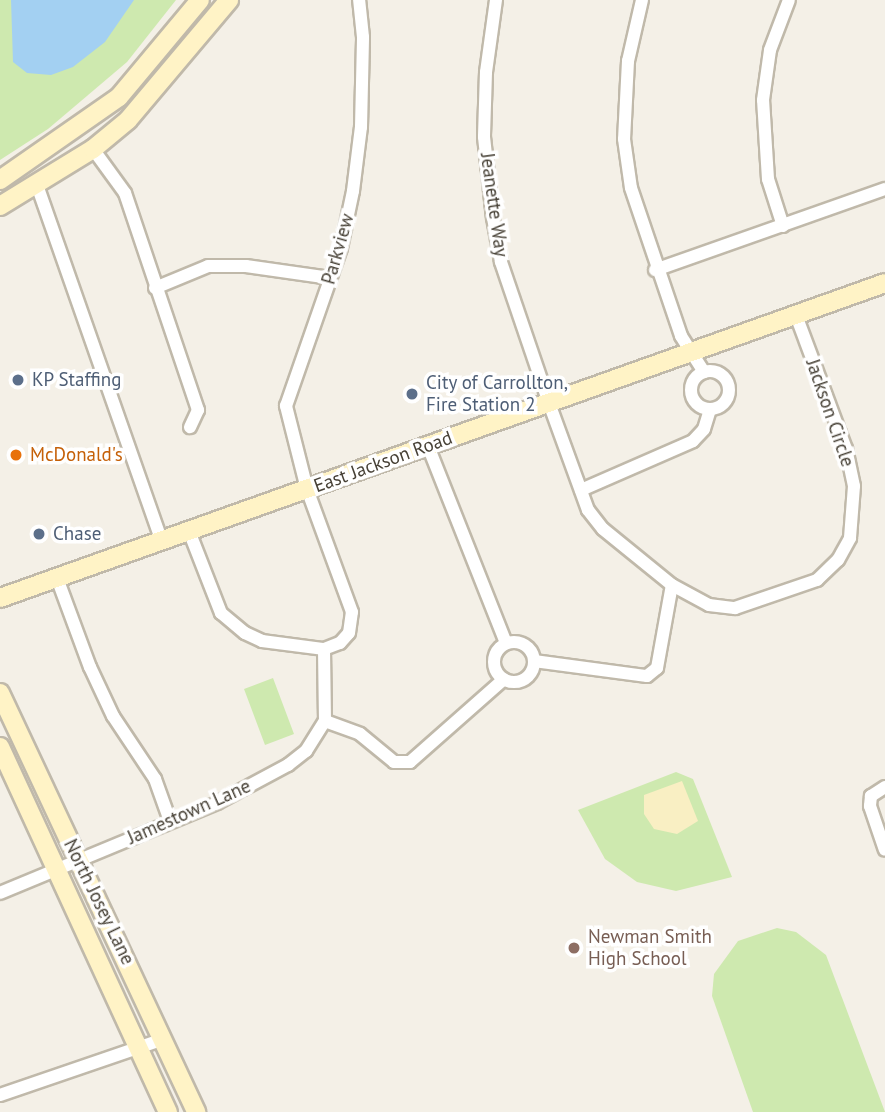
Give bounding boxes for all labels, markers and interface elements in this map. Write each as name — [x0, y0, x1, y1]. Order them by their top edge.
street label: Jeanette Way — [475, 151, 513, 259]
street label: Parkview — [317, 211, 359, 287]
street label: Jackson Circle — [801, 356, 859, 470]
place label: KP Staffing — [32, 369, 122, 391]
marker: KP Staffing — [10, 372, 26, 388]
place label: City of Carrollton, Fire Station 2 — [426, 372, 569, 416]
marker: City of Carrollton, Fire Station 2 — [404, 386, 420, 402]
street label: East Jackson Road — [311, 426, 455, 498]
place label: McDonald's — [30, 444, 123, 466]
marker: McDonald's — [8, 447, 24, 463]
place label: Chase — [53, 523, 101, 545]
marker: Chase — [31, 526, 47, 542]
street label: Jamestown Lane — [124, 775, 254, 849]
street label: North Josey Lane — [59, 835, 139, 969]
place label: Newman Smith High School — [588, 926, 712, 970]
marker: Newman Smith High School — [566, 940, 582, 956]

